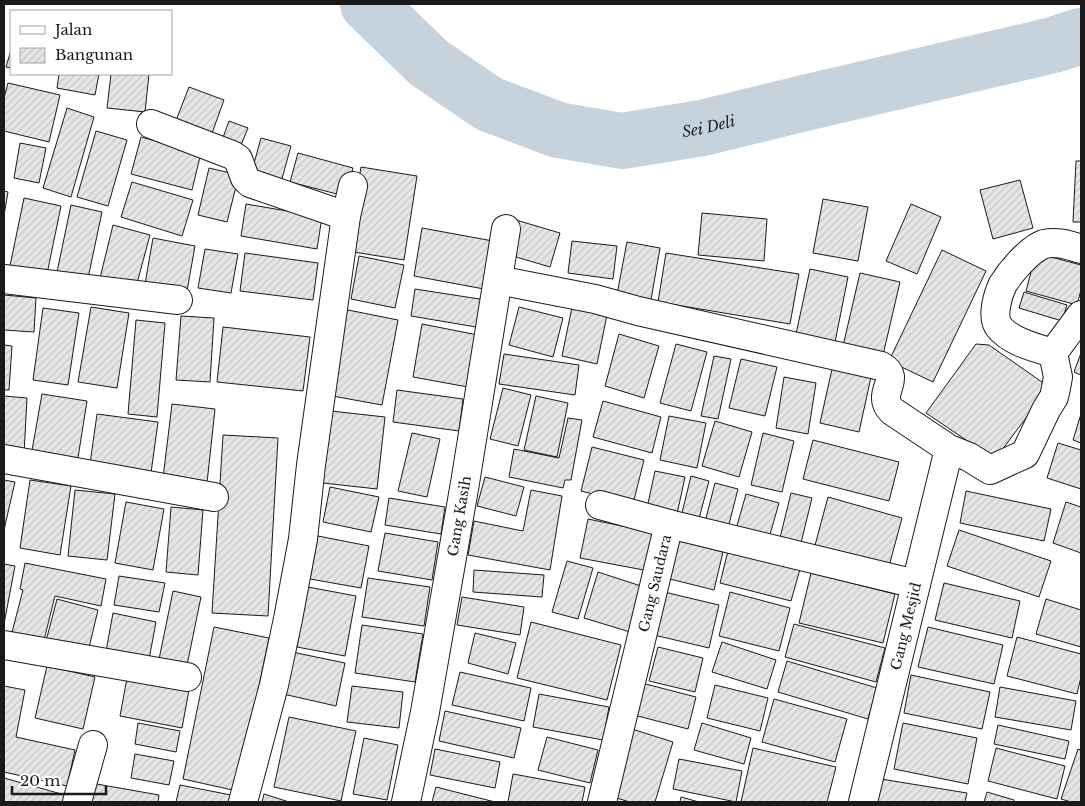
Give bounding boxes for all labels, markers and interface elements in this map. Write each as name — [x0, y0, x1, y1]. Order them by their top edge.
legend — [10, 10, 172, 75]
text: Jalan — [53, 20, 92, 39]
text: Bangunan — [55, 45, 133, 64]
water label: Sei Deli — [681, 111, 738, 141]
street label: Gang Kasih — [443, 474, 475, 558]
street label: Gang Saudara — [634, 532, 675, 634]
street label: Gang Mesjid — [886, 580, 925, 672]
scale bar — [12, 764, 106, 796]
text: 20 m — [20, 771, 60, 790]

